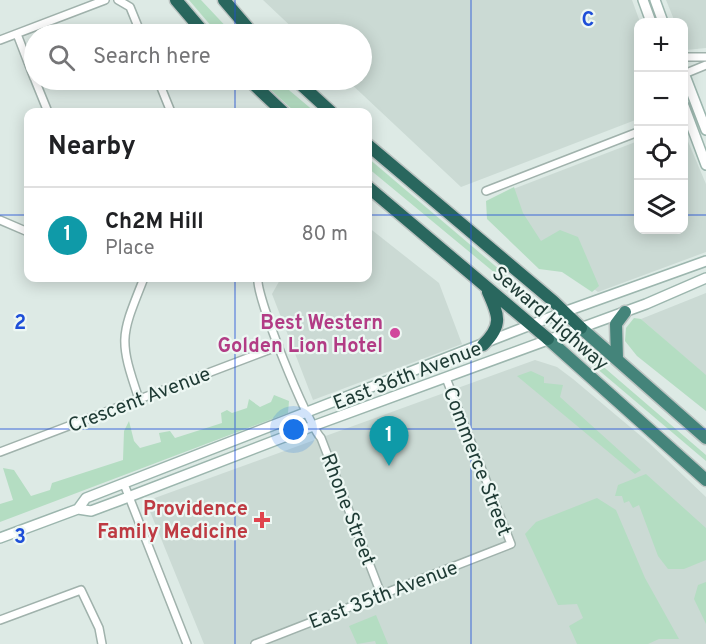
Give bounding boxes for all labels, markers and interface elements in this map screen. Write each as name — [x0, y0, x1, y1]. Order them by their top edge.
text: C — [582, 8, 594, 34]
map controls — [634, 18, 688, 234]
button: + — [634, 18, 688, 72]
search box — [24, 24, 372, 90]
icon: search — [45, 41, 78, 74]
text: Search here — [93, 44, 211, 71]
button: − — [634, 72, 688, 126]
button: locate — [634, 126, 688, 180]
text: Nearby — [48, 131, 136, 164]
button: layers — [634, 180, 688, 234]
text: Ch2M Hill — [105, 209, 204, 236]
text: 1 — [64, 222, 72, 248]
text: 80 m — [302, 222, 348, 248]
text: Place — [105, 236, 155, 262]
street label: Seward Highway — [486, 262, 614, 377]
text: 2 — [14, 311, 26, 337]
place label: Best Western Golden Lion Hotel — [217, 311, 383, 360]
marker: Best Western Golden Lion Hotel — [388, 326, 402, 340]
street label: East 36th Avenue — [330, 337, 486, 417]
street label: Crescent Avenue — [65, 362, 215, 440]
street label: Commerce Street — [436, 384, 516, 540]
your location — [279, 415, 308, 444]
pin: 1 — [370, 416, 408, 466]
street label: Rhone Street — [314, 450, 380, 569]
place label: Providence Family Medicine — [97, 497, 248, 546]
marker: Providence Family Medicine — [253, 511, 271, 529]
text: 3 — [14, 525, 26, 551]
street label: East 35th Avenue — [306, 556, 462, 636]

